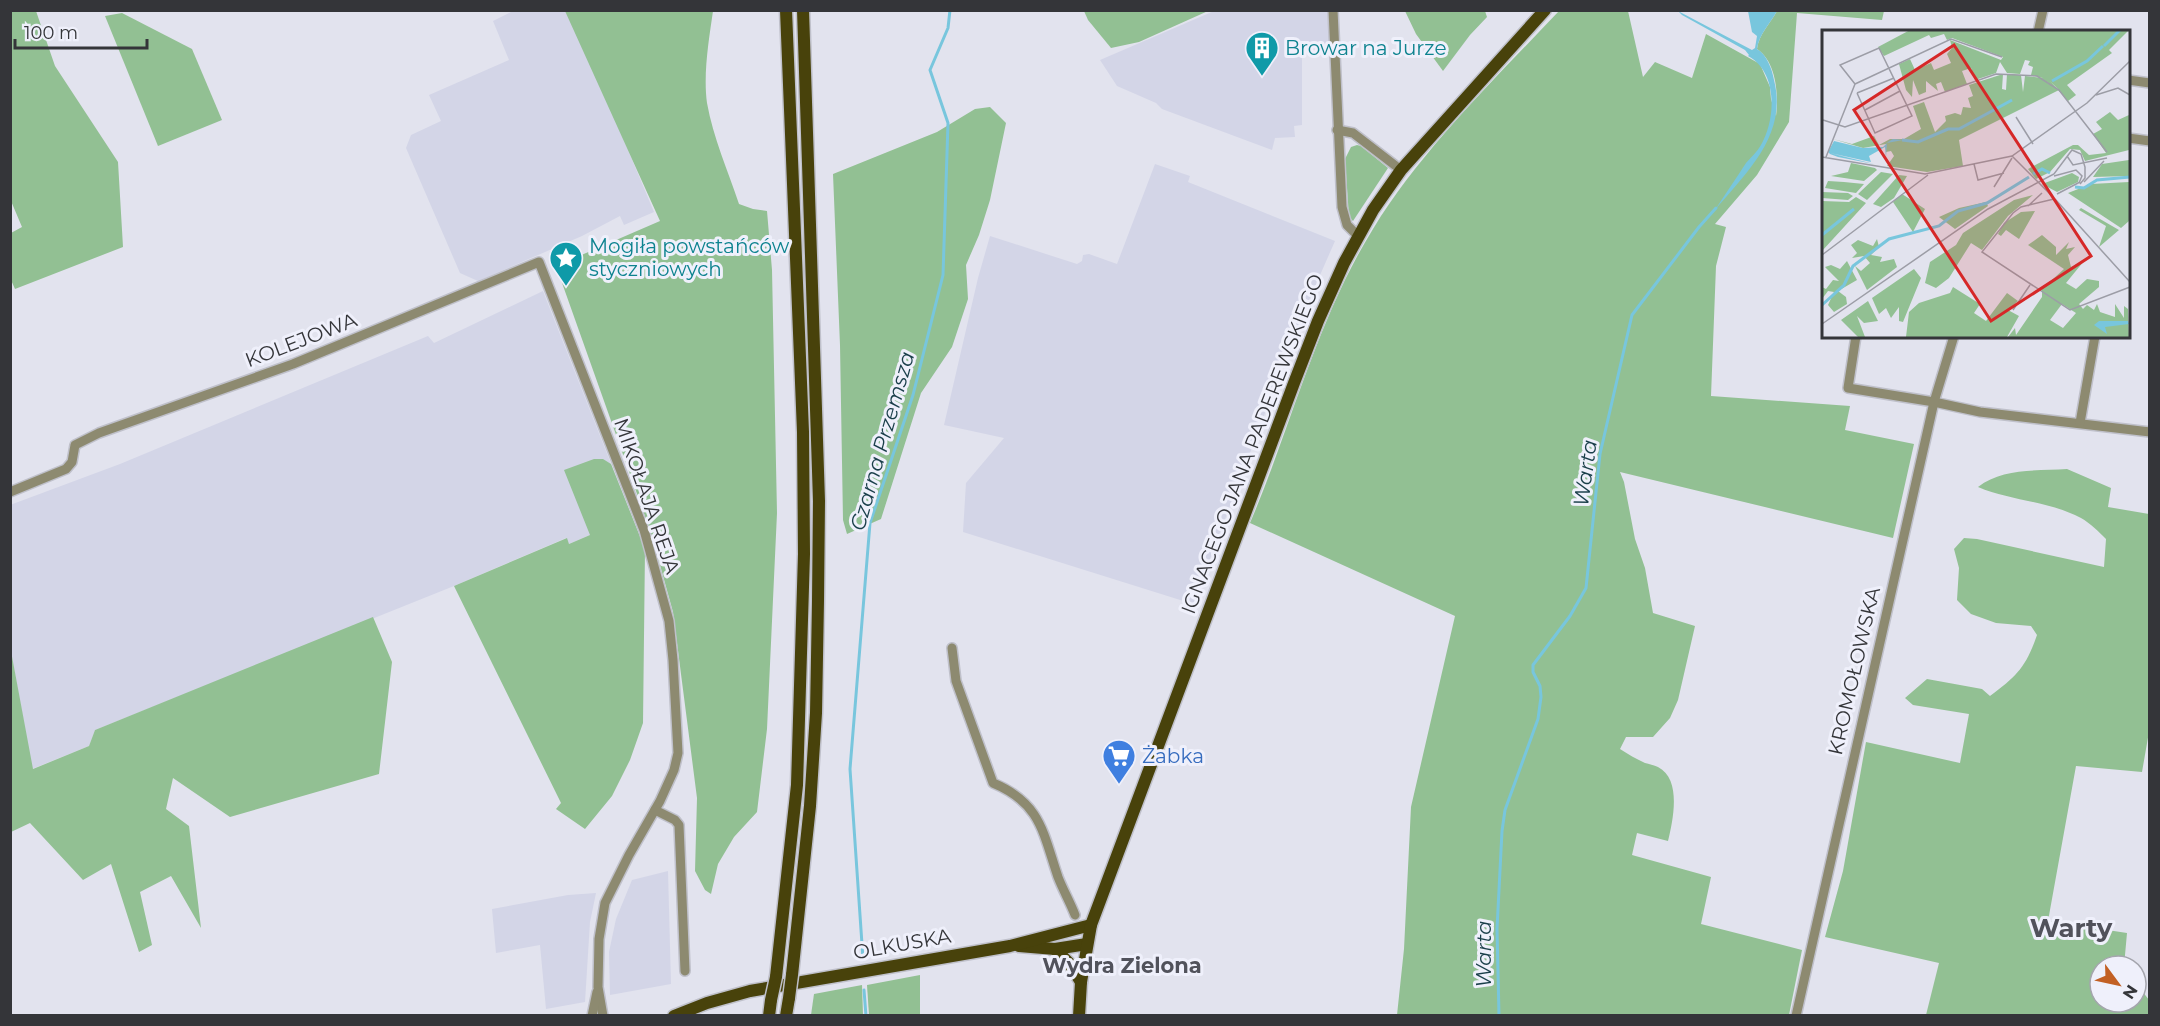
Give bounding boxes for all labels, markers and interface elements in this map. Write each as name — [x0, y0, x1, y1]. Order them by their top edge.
scale bar — [15, 12, 147, 50]
text: 100 m — [24, 22, 78, 44]
building icon: Browar na Jurze — [1244, 30, 1280, 77]
inset map — [1822, 30, 2130, 338]
place label: Browar na Jurze — [1285, 36, 1447, 60]
place label: Mogiła powstańców styczniowych — [589, 234, 790, 281]
place icon: Mogiła powstańców styczniowych — [548, 240, 584, 287]
street label: IGNACEGO JANA PADEREWSKIEGO — [1176, 271, 1328, 617]
street label: KOLEJOWA — [242, 307, 361, 372]
water label: Czarna Przemsza — [844, 349, 920, 533]
street label: MIKOŁAJA REJA — [609, 415, 685, 578]
water label: Warta — [1568, 438, 1602, 508]
street label: KROMOŁOWSKA — [1823, 584, 1885, 757]
supermarket icon: Żabka — [1101, 738, 1137, 785]
place label: Żabka — [1142, 744, 1204, 768]
district label: Warty — [2030, 912, 2113, 944]
water label: Warta — [1471, 920, 1496, 988]
street label: OLKUSKA — [851, 923, 953, 964]
district label: Wydra Zielona — [1042, 953, 1202, 978]
north arrow — [2088, 954, 2148, 1014]
text: N — [2119, 981, 2142, 1002]

